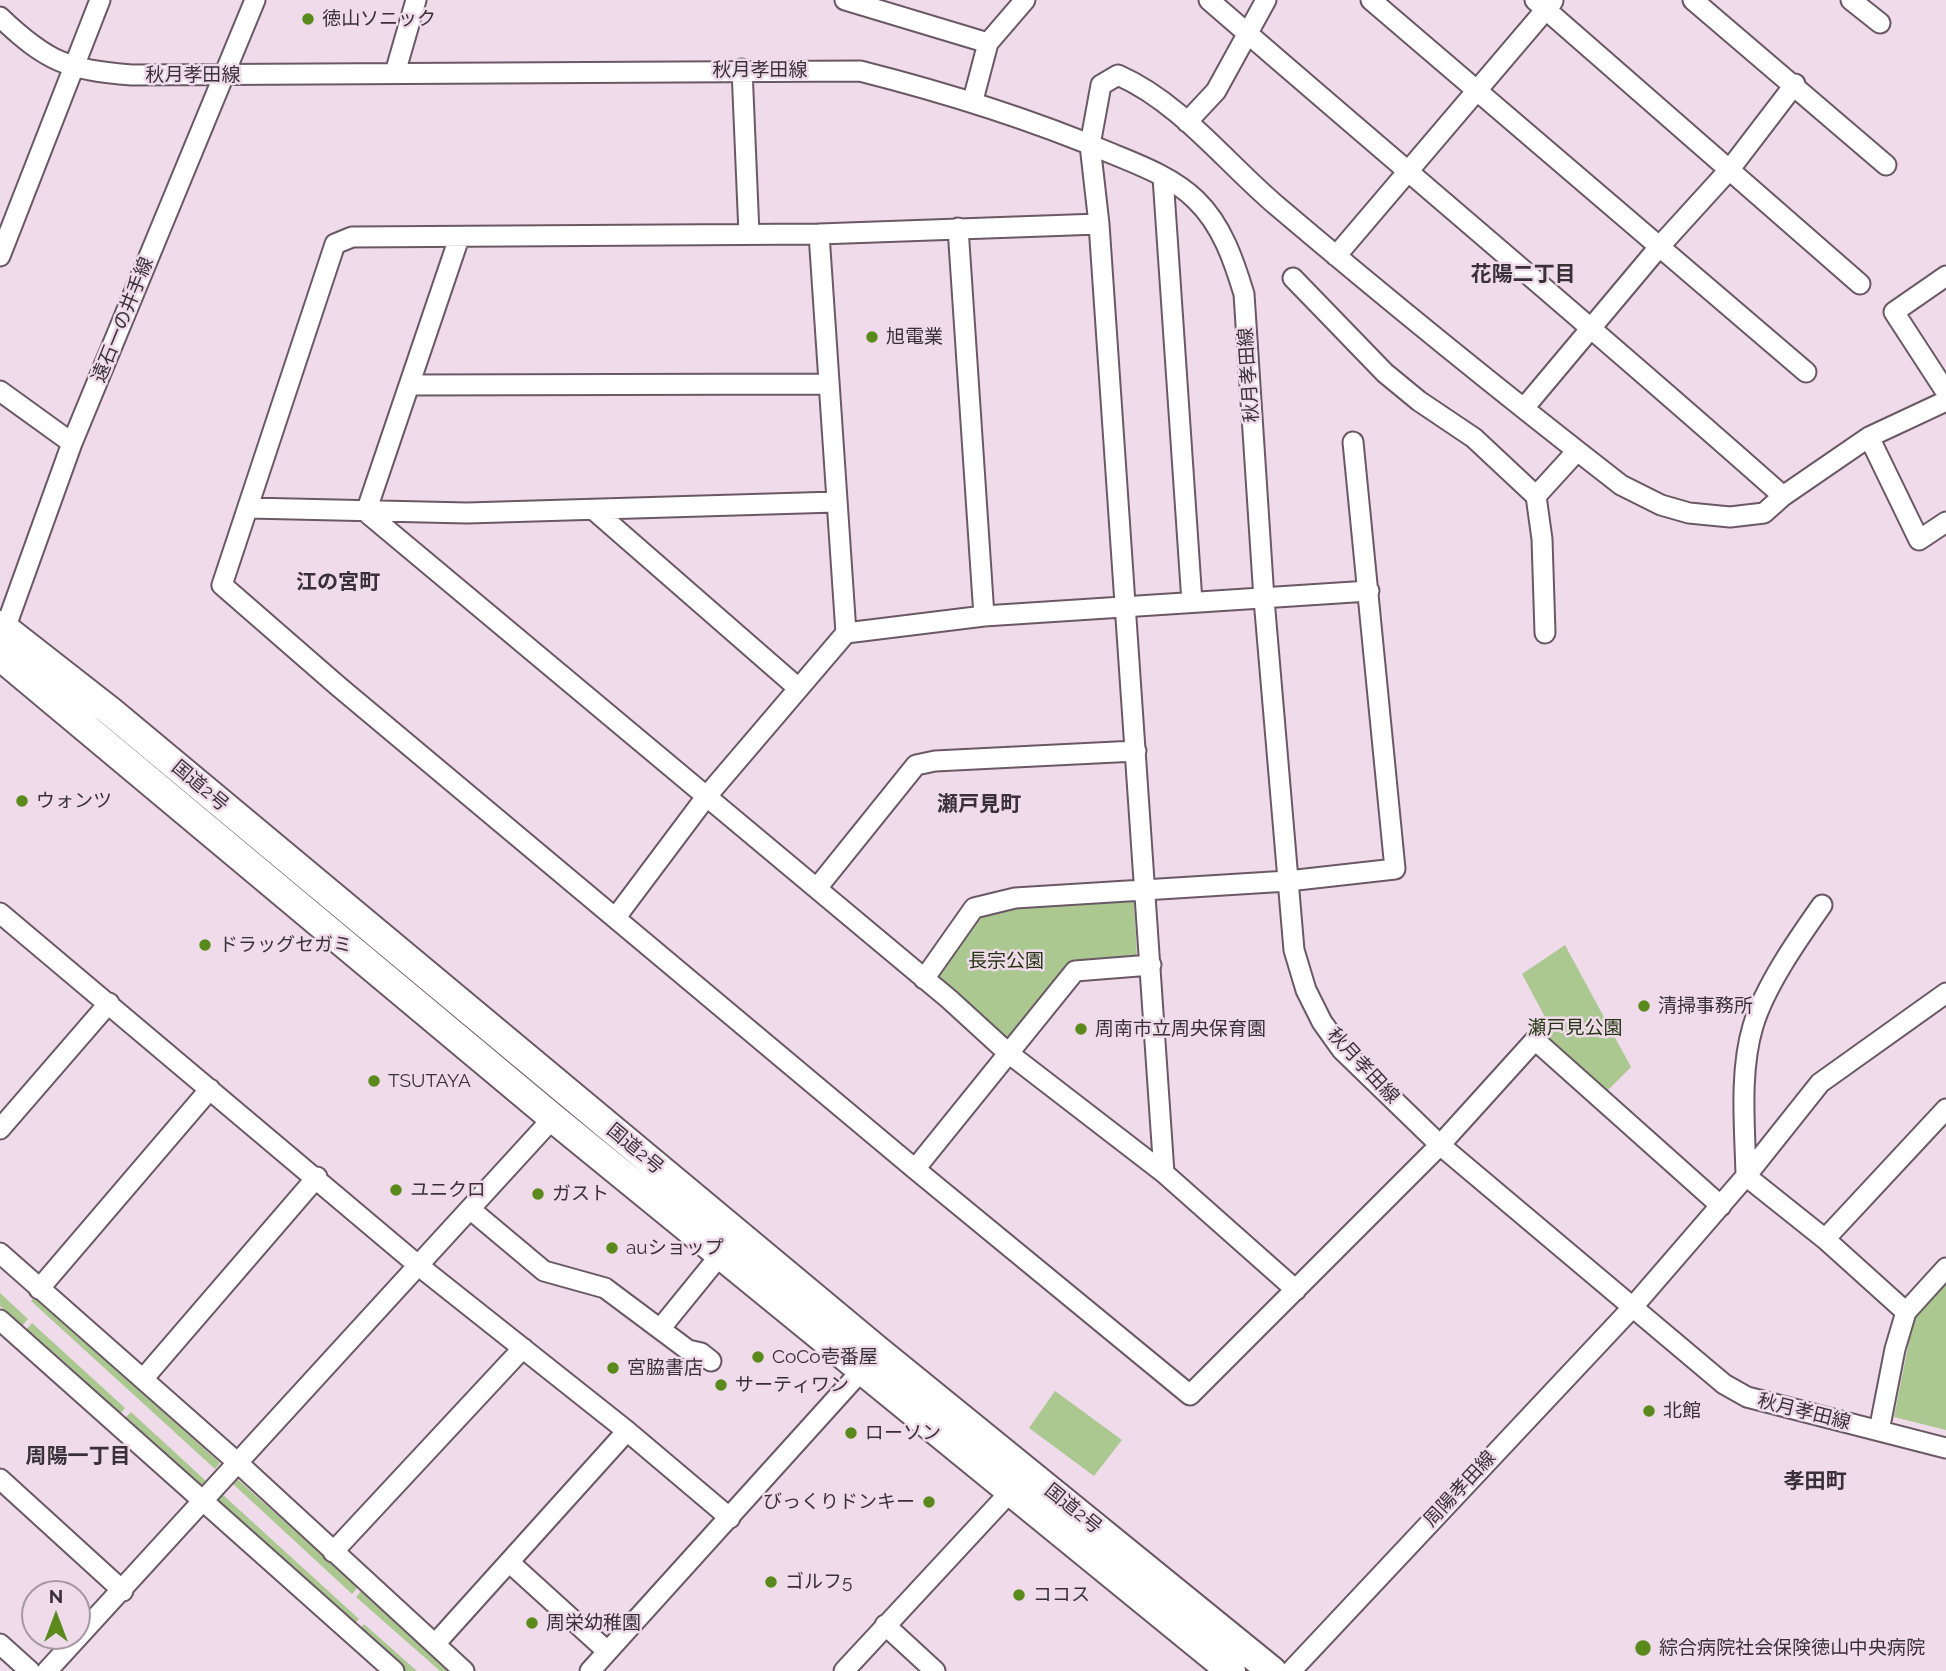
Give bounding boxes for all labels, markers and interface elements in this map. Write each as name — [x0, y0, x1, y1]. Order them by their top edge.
place label: 徳山ソニック — [322, 8, 436, 30]
marker: 徳山ソニック — [300, 11, 316, 27]
street label: 秋月孝田線 — [713, 59, 807, 81]
street label: 秋月孝田線 — [146, 64, 240, 86]
street label: 遠石一の井手線 — [88, 254, 158, 386]
district label: 花陽二丁目 — [1471, 262, 1575, 288]
place label: 旭電業 — [886, 326, 943, 348]
street label: 秋月孝田線 — [1234, 327, 1264, 423]
marker: 旭電業 — [864, 329, 880, 345]
district label: 江の宮町 — [296, 570, 380, 596]
street label: 国道2号 — [167, 756, 233, 816]
place label: ウォンツ — [36, 790, 112, 812]
district label: 瀬戸見町 — [937, 792, 1021, 818]
marker: ウォンツ — [14, 793, 30, 809]
place label: ドラッグセガミ — [219, 934, 352, 956]
marker: ドラッグセガミ — [197, 937, 213, 953]
park label: 長宗公園 — [968, 950, 1044, 972]
place label: 清掃事務所 — [1658, 995, 1753, 1017]
marker: 清掃事務所 — [1636, 998, 1652, 1014]
park label: 瀬戸見公園 — [1528, 1017, 1622, 1039]
place label: 周南市立周央保育園 — [1095, 1018, 1266, 1040]
marker: 周南市立周央保育園 — [1073, 1021, 1089, 1037]
street label: 秋月孝田線 — [1322, 1023, 1404, 1109]
place label: TSUTAYA — [388, 1070, 471, 1092]
marker: TSUTAYA — [366, 1073, 382, 1089]
street label: 国道2号 — [602, 1119, 668, 1179]
place label: ユニクロ — [410, 1179, 486, 1201]
marker: ユニクロ — [388, 1182, 404, 1198]
place label: ガスト — [552, 1183, 609, 1205]
marker: ガスト — [530, 1186, 546, 1202]
place label: auショップ — [626, 1237, 724, 1259]
marker: auショップ — [604, 1240, 620, 1256]
place label: CoCo壱番屋 — [772, 1346, 878, 1368]
marker: CoCo壱番屋 — [750, 1349, 766, 1365]
place label: 宮脇書店 — [627, 1357, 703, 1379]
marker: 宮脇書店 — [605, 1360, 621, 1376]
place label: サーティワン — [735, 1374, 849, 1396]
marker: サーティワン — [713, 1377, 729, 1393]
street label: 秋月孝田線 — [1755, 1389, 1853, 1435]
place label: 北館 — [1663, 1400, 1701, 1422]
marker: 北館 — [1641, 1403, 1657, 1419]
place label: ローソン — [865, 1422, 941, 1444]
marker: ローソン — [843, 1425, 859, 1441]
district label: 周陽一丁目 — [26, 1444, 130, 1470]
street label: 周陽孝田線 — [1419, 1446, 1501, 1532]
district label: 孝田町 — [1784, 1469, 1846, 1495]
street label: 国道2号 — [1040, 1479, 1106, 1539]
place label: びっくりドンキー — [763, 1491, 915, 1513]
marker: びっくりドンキー — [921, 1494, 937, 1510]
place label: ゴルフ5 — [785, 1571, 852, 1593]
marker: ゴルフ5 — [763, 1574, 779, 1590]
north arrow — [21, 1580, 91, 1650]
place label: ココス — [1033, 1584, 1090, 1606]
text: N — [49, 1585, 63, 1607]
marker: ココス — [1011, 1587, 1027, 1603]
place label: 周栄幼稚園 — [546, 1612, 641, 1634]
marker: 周栄幼稚園 — [524, 1615, 540, 1631]
place label: 綜合病院社会保険徳山中央病院 — [1659, 1637, 1925, 1659]
marker: 綜合病院社会保険徳山中央病院 — [1633, 1638, 1653, 1658]

